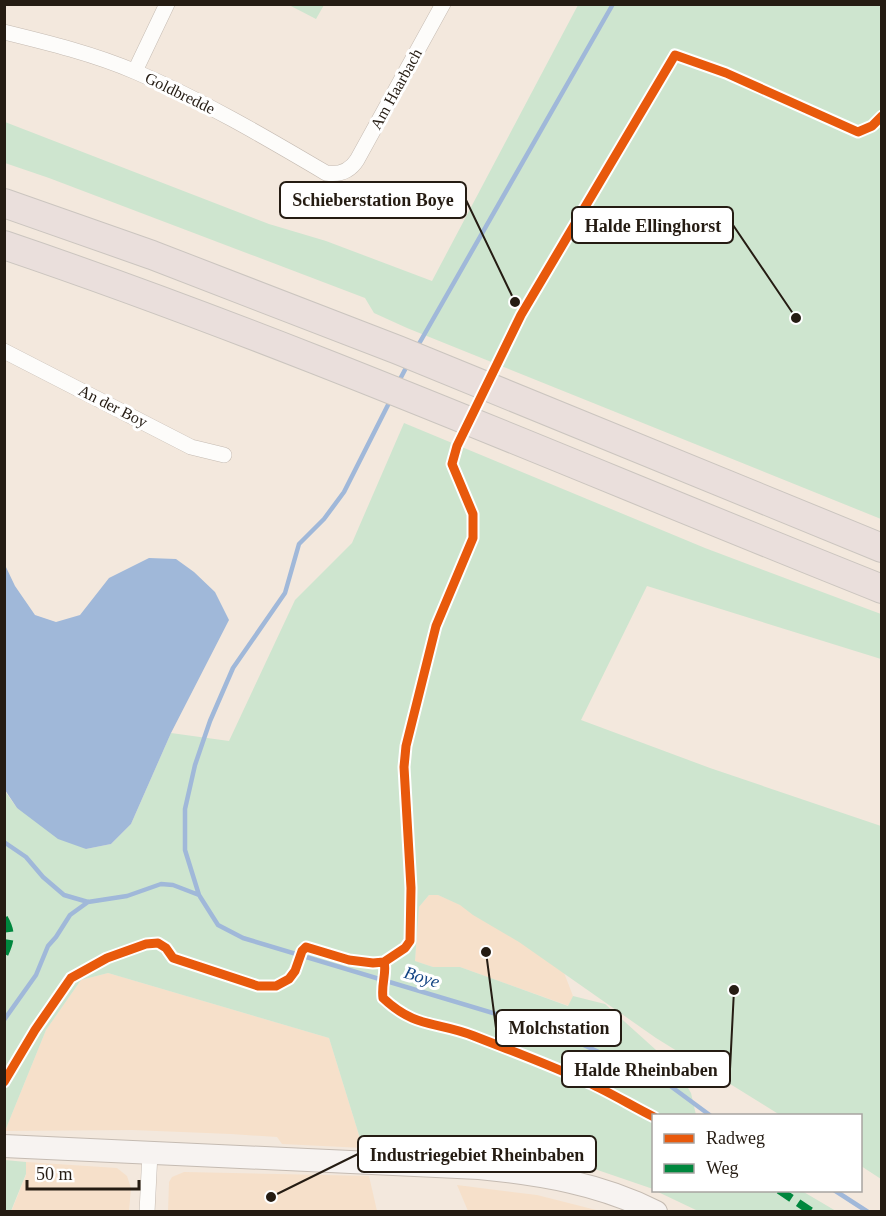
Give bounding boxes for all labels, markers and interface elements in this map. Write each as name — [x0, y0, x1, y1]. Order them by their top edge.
street label: Am Haarbach — [367, 46, 425, 132]
street label: Goldbredde — [142, 69, 218, 117]
callout: Schieberstation Boye — [280, 182, 466, 218]
text: Schieberstation Boye — [292, 190, 454, 210]
callout: Halde Ellinghorst — [572, 207, 733, 243]
text: Halde Ellinghorst — [585, 216, 721, 236]
street label: An der Boy — [75, 381, 150, 431]
water label: Boye — [402, 962, 442, 992]
callout: Molchstation — [496, 1010, 621, 1046]
text: Molchstation — [509, 1018, 610, 1038]
callout: Halde Rheinbaben — [562, 1051, 730, 1087]
text: Halde Rheinbaben — [574, 1060, 718, 1080]
legend — [652, 1114, 862, 1192]
text: Radweg — [706, 1128, 765, 1148]
callout: Industriegebiet Rheinbaben — [358, 1136, 596, 1172]
text: Industriegebiet Rheinbaben — [370, 1145, 584, 1165]
scale bar — [27, 1153, 140, 1191]
text: Weg — [706, 1158, 739, 1178]
text: 50 m — [36, 1164, 73, 1184]

